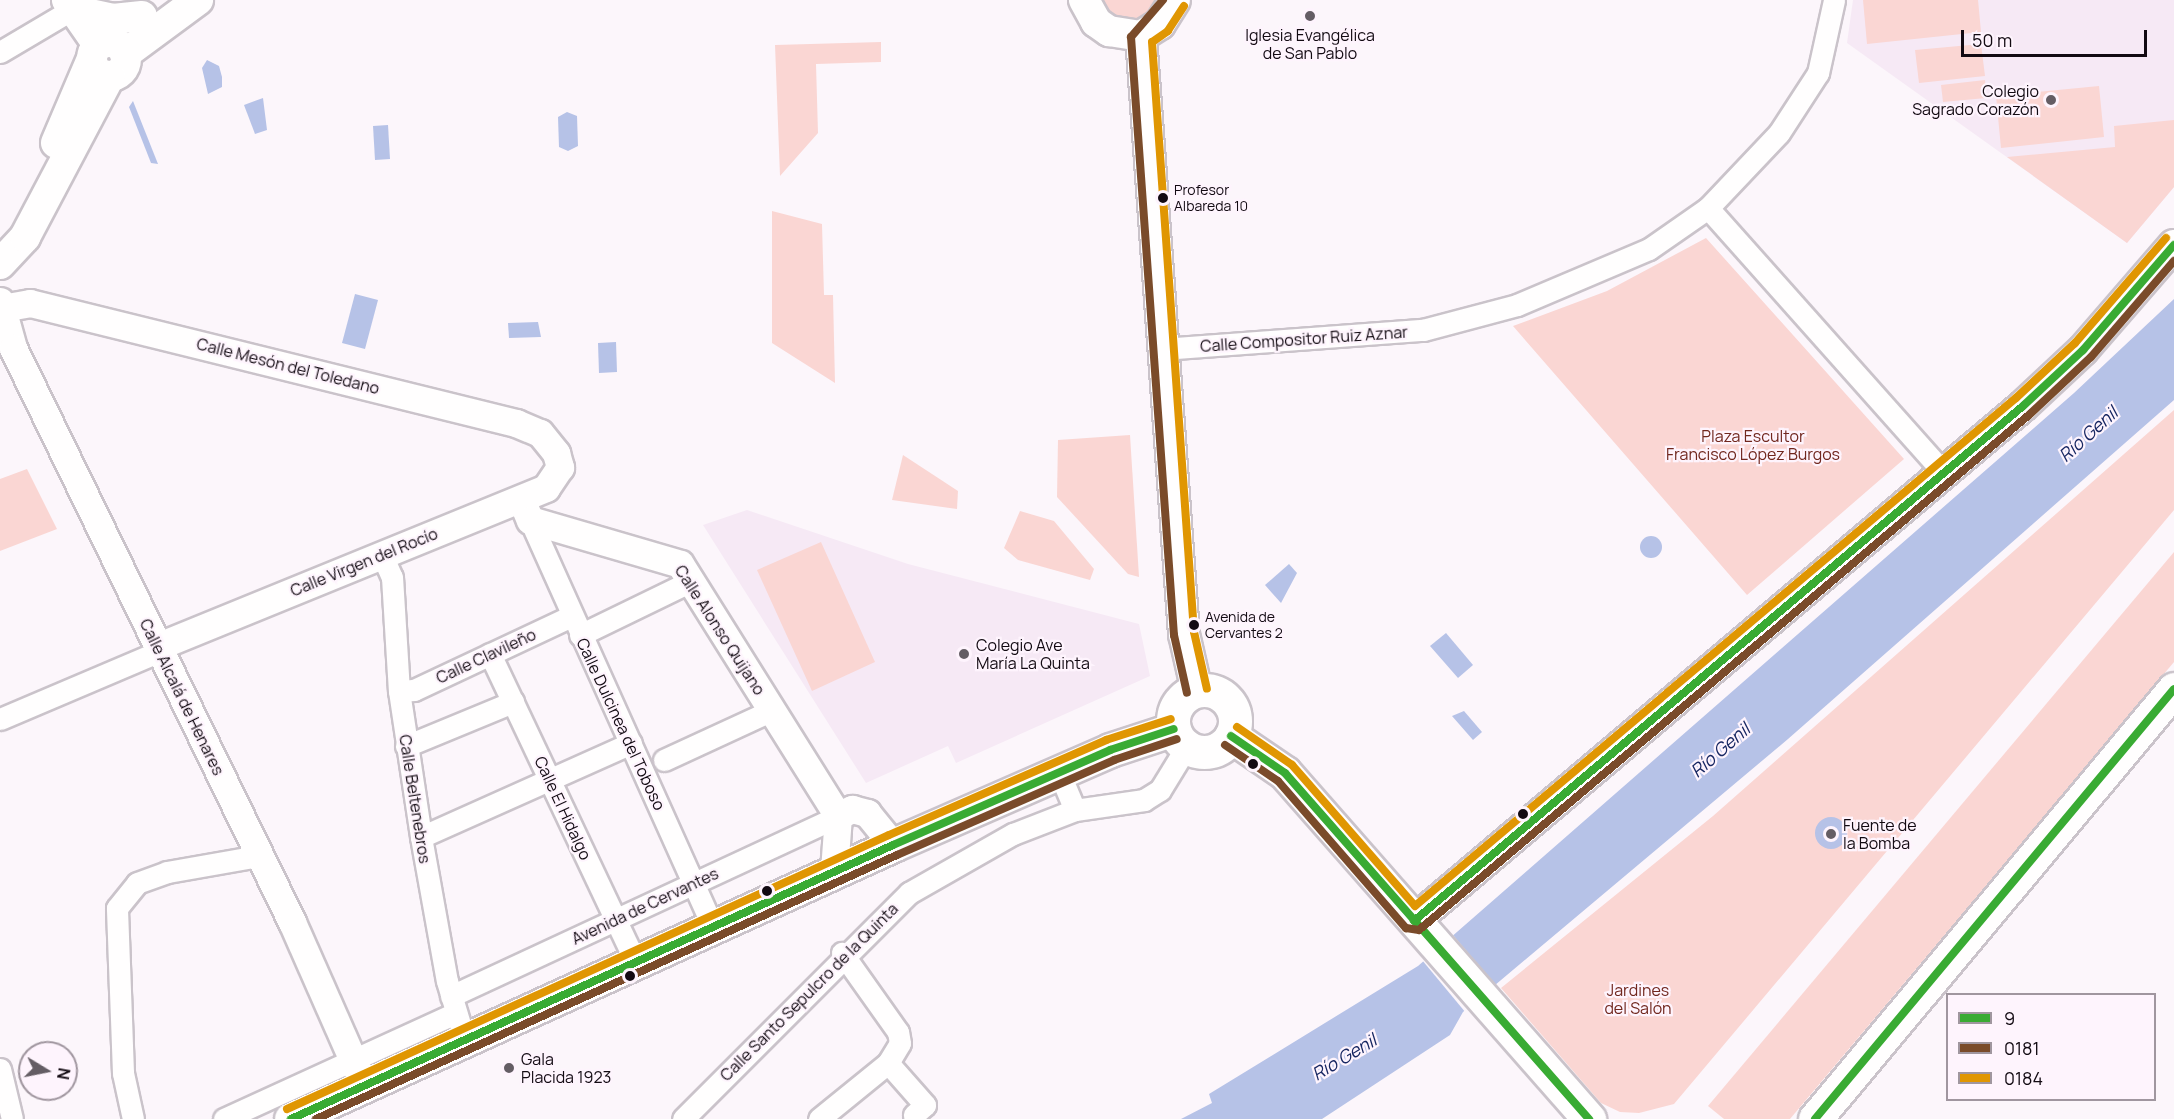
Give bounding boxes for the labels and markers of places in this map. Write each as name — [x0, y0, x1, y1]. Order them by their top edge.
marker: Iglesia Evangélica de San Pablo — [1303, 9, 1317, 23]
place label: Iglesia Evangélica de San Pablo — [1245, 25, 1375, 63]
place label: Colegio Sagrado Corazón — [1912, 81, 2039, 119]
marker: Colegio Sagrado Corazón — [2044, 93, 2058, 107]
place label: Profesor Albareda 10 — [1174, 182, 1248, 214]
marker: Profesor Albareda 10 — [1157, 192, 1169, 204]
place label: Avenida de Cervantes 2 — [1205, 609, 1283, 642]
marker: Avenida de Cervantes 2 — [1188, 619, 1200, 631]
place label: Colegio Ave María La Quinta — [976, 635, 1090, 673]
marker: Colegio Ave María La Quinta — [957, 647, 971, 661]
unlabelled marker — [1247, 758, 1259, 770]
unlabelled marker — [1517, 808, 1529, 820]
place label: Fuente de la Bomba — [1843, 815, 1917, 853]
marker: Fuente de la Bomba — [1824, 827, 1838, 841]
unlabelled marker — [761, 885, 773, 897]
unlabelled marker — [624, 970, 636, 982]
place label: Gala Placida 1923 — [521, 1049, 611, 1087]
marker: Gala Placida 1923 — [502, 1061, 516, 1075]

